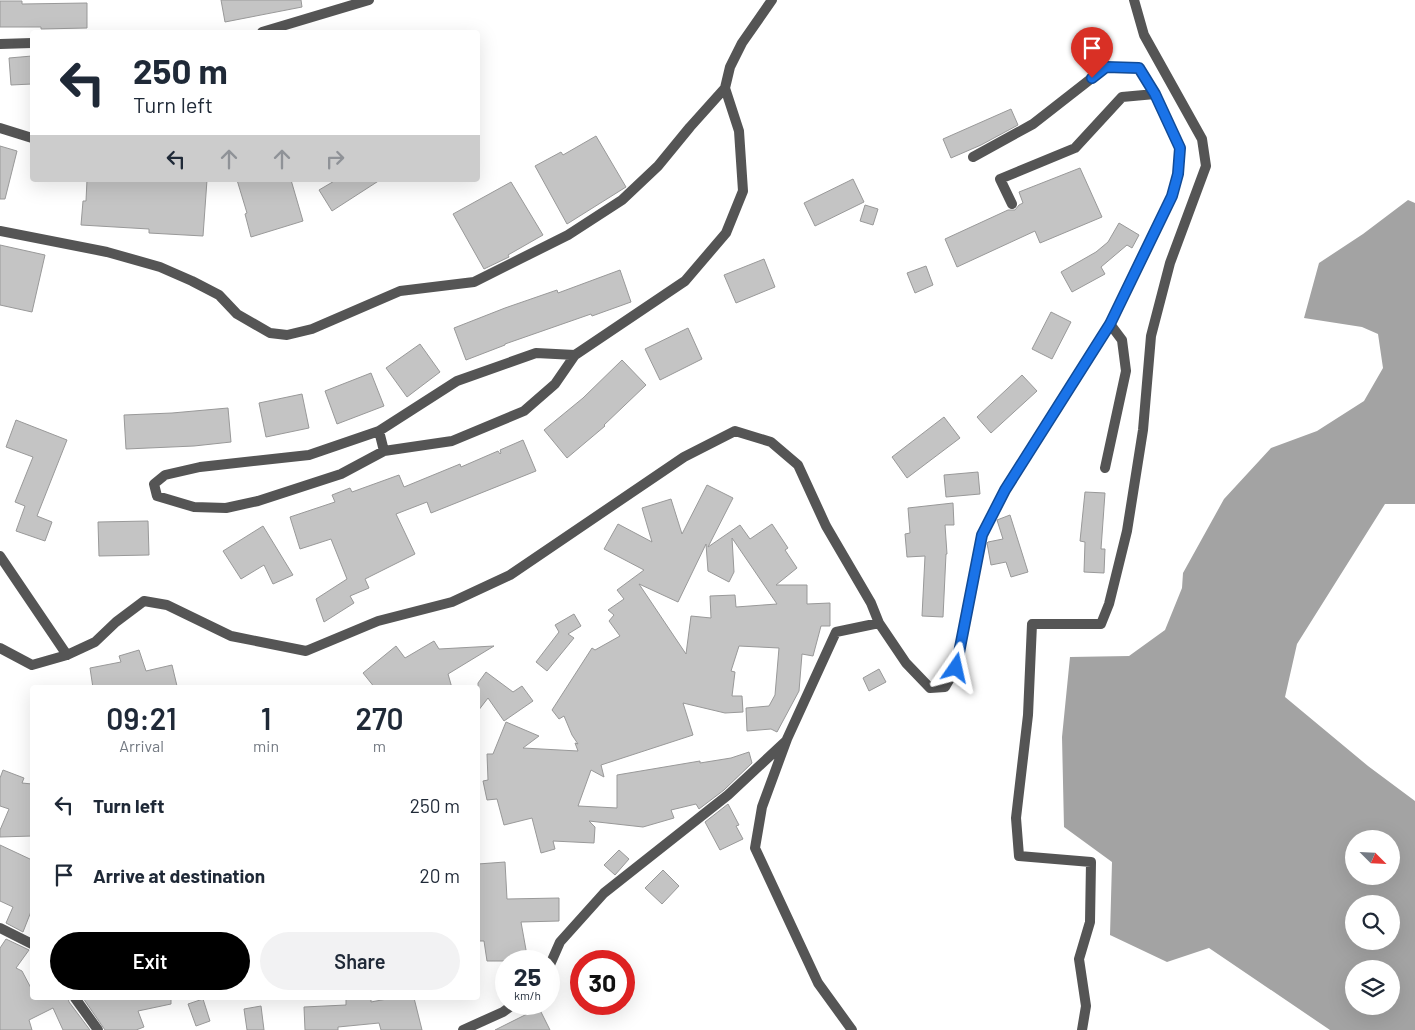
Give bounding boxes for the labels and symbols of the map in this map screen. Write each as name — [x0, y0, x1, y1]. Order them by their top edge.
pin — [1071, 27, 1113, 78]
position arrow — [929, 641, 981, 693]
north arrow — [1345, 830, 1400, 885]
speed limit sign: 30 — [570, 950, 635, 1015]

